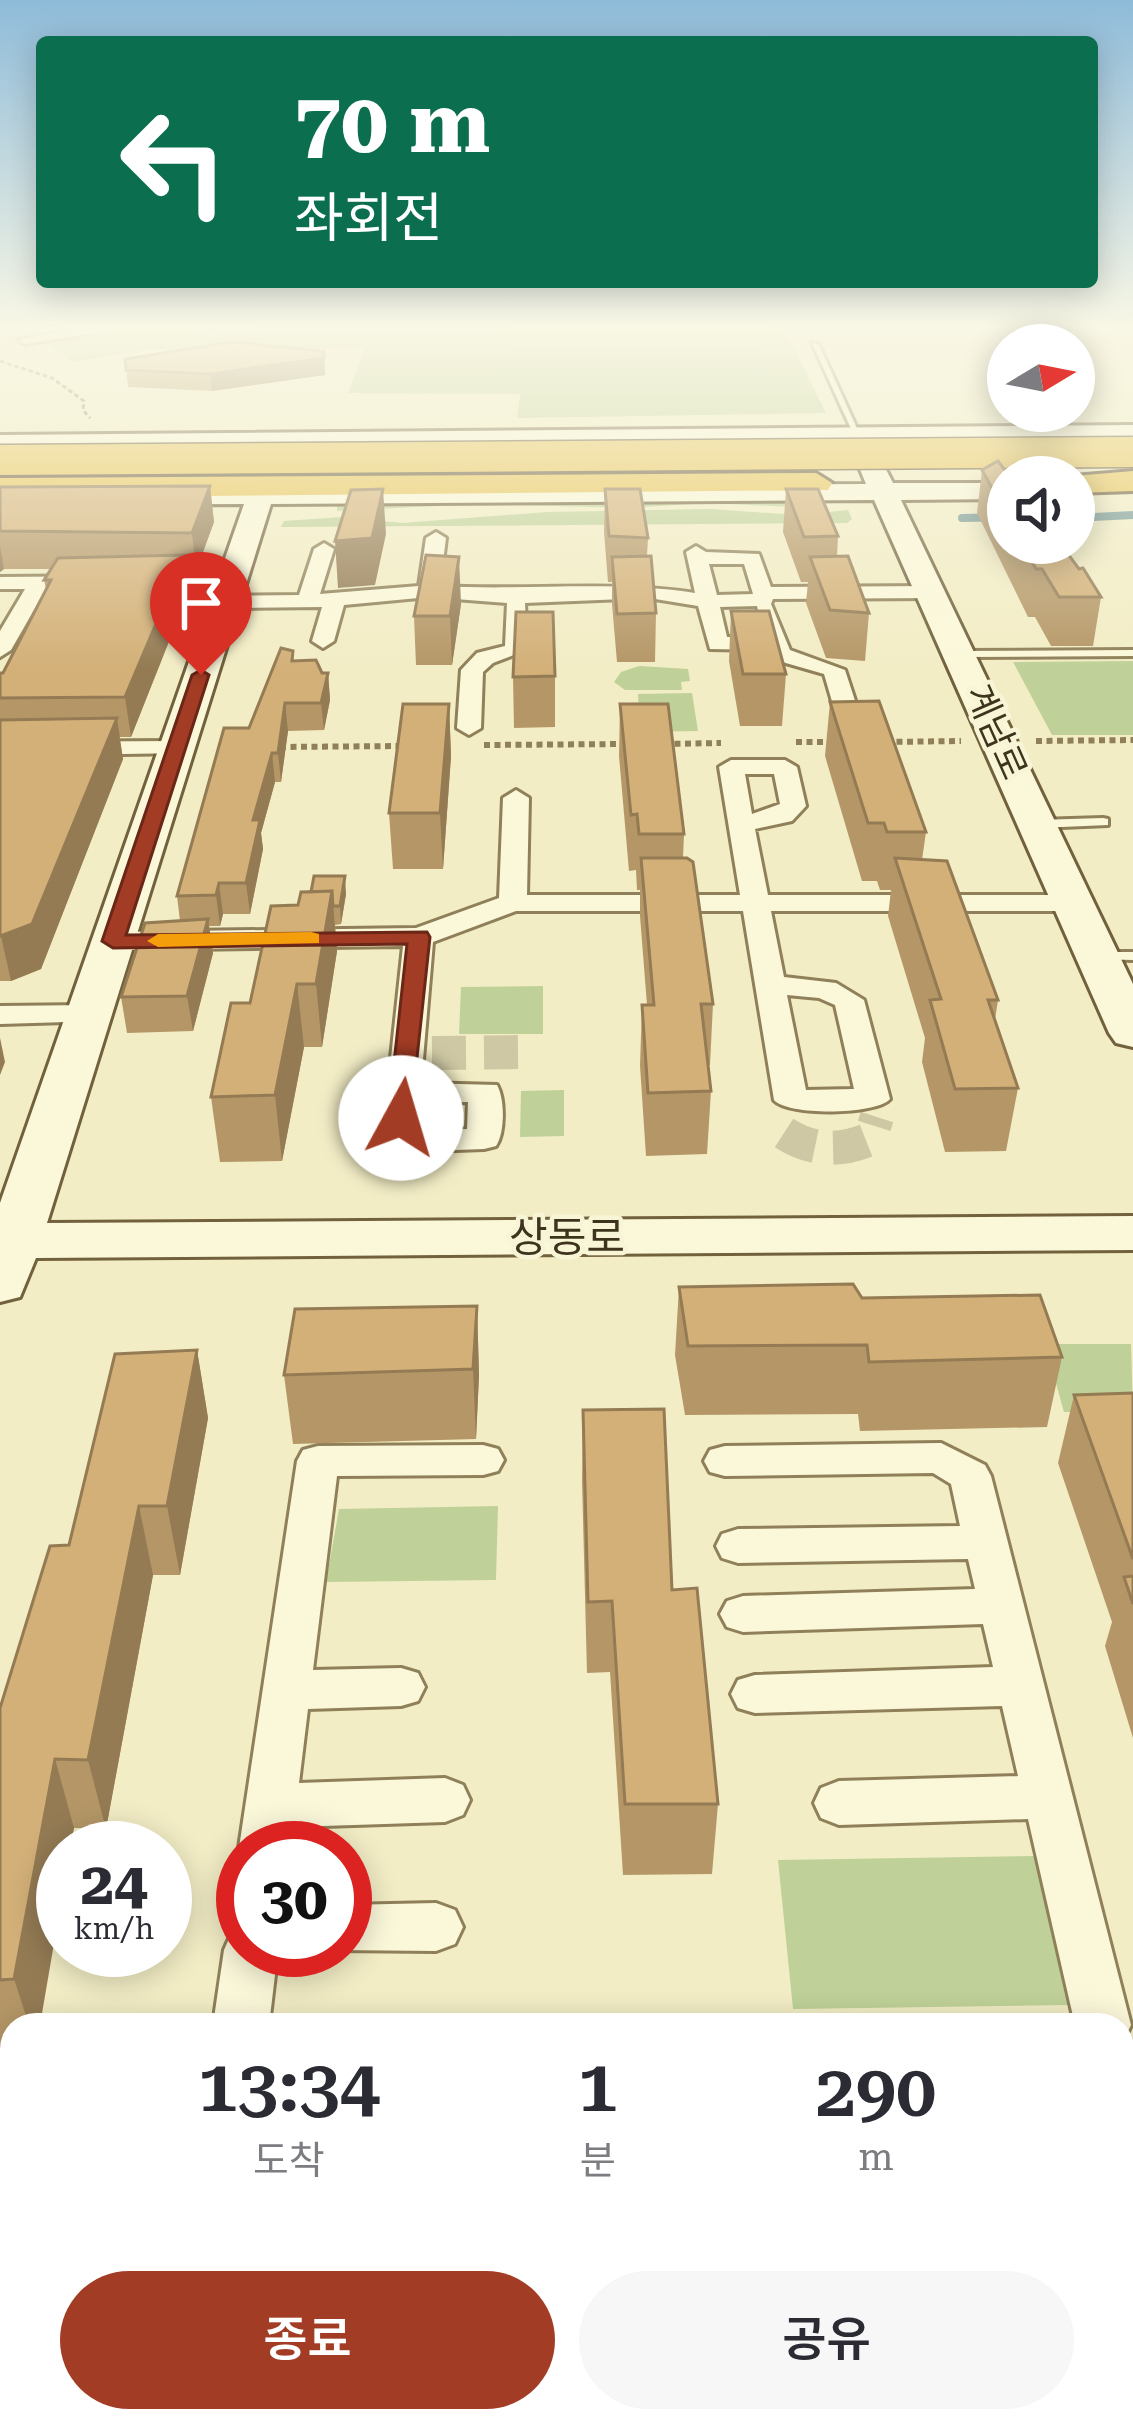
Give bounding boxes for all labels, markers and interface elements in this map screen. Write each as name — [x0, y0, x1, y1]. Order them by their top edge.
text: 70 m — [294, 74, 490, 172]
icon: left — [96, 84, 252, 240]
text: 좌회전 — [294, 187, 443, 250]
north arrow — [987, 324, 1095, 432]
map controls — [987, 324, 1095, 564]
button: sound — [987, 456, 1095, 564]
pin — [150, 552, 252, 675]
icon: arrive — [168, 570, 234, 636]
street label: 계남로 — [957, 678, 1035, 786]
position arrow — [338, 1055, 464, 1181]
street label: 상동로 — [509, 1213, 625, 1262]
speed limit sign: 30 — [216, 1821, 372, 1977]
text: 24 — [80, 1848, 148, 1919]
text: km/h — [74, 1911, 154, 1946]
text: 13:34 — [198, 2044, 380, 2129]
text: 1 — [578, 2044, 618, 2129]
text: 290 — [815, 2049, 936, 2134]
text: m — [858, 2134, 894, 2180]
text: 도착 — [253, 2138, 325, 2184]
text: 분 — [580, 2138, 616, 2184]
button: 종료 — [60, 2271, 555, 2409]
button: 공유 — [579, 2271, 1074, 2409]

